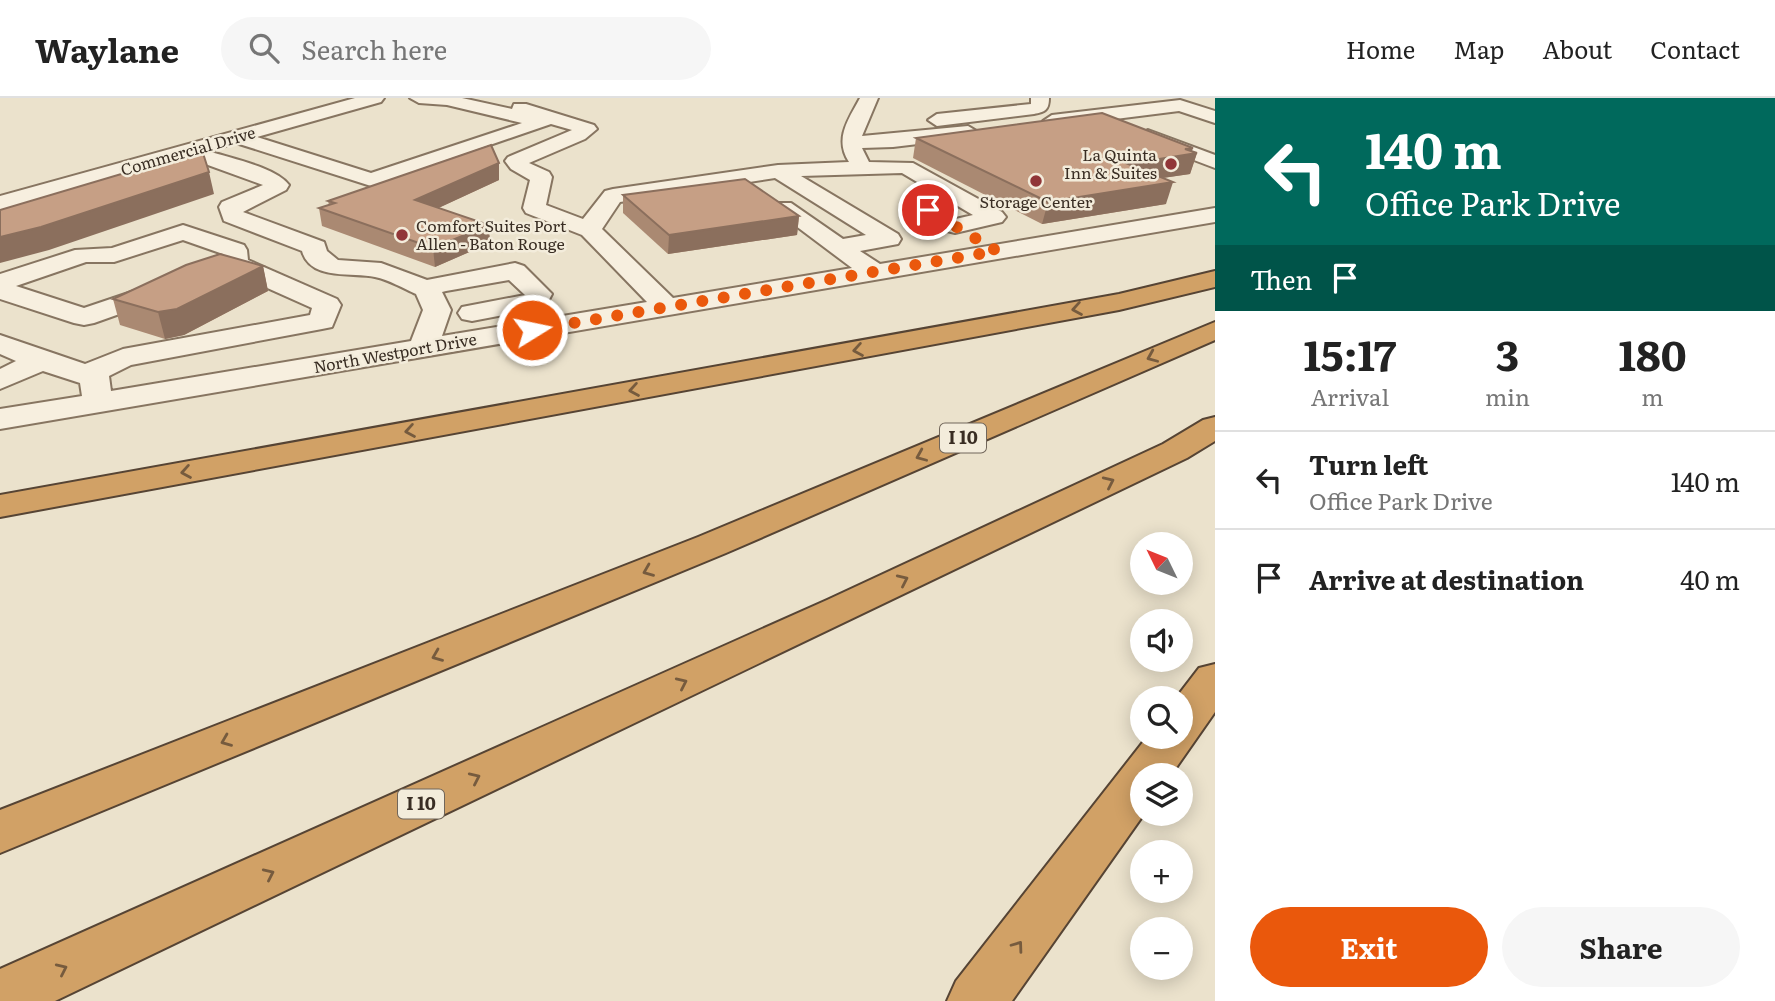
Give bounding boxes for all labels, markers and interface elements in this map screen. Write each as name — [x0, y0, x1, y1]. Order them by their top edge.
search box — [221, 17, 711, 80]
text: Waylane — [35, 24, 179, 73]
icon: search — [245, 29, 283, 67]
text: Search here — [301, 29, 447, 68]
text: Home — [1346, 31, 1415, 66]
text: Map — [1453, 31, 1504, 66]
text: About — [1542, 31, 1612, 66]
text: Contact — [1650, 31, 1740, 66]
text: 140 m — [1365, 111, 1502, 184]
street label: Commercial Drive — [117, 119, 258, 181]
icon: left — [1250, 126, 1341, 217]
place label: La Quinta Inn & Suites — [1064, 142, 1157, 184]
marker: La Quinta Inn & Suites — [1163, 156, 1179, 172]
marker: Storage Center — [1028, 173, 1044, 189]
text: Office Park Drive — [1365, 178, 1621, 226]
pin — [898, 180, 958, 240]
place label: Storage Center — [980, 189, 1093, 213]
icon: arrive — [909, 191, 947, 229]
place label: Comfort Suites Port Allen - Baton Rouge — [416, 213, 567, 255]
marker: Comfort Suites Port Allen - Baton Rouge — [394, 227, 410, 243]
text: Then — [1250, 259, 1312, 298]
icon: arrive — [1326, 259, 1364, 297]
position arrow — [495, 293, 569, 367]
one-way arrow — [1071, 301, 1083, 316]
text: 15:17 — [1303, 322, 1396, 384]
text: 3 — [1496, 322, 1519, 384]
text: 180 — [1619, 322, 1687, 384]
street label: North Westport Drive — [311, 326, 478, 378]
one-way arrow — [852, 341, 864, 356]
one-way arrow — [1147, 349, 1160, 363]
text: Arrival — [1311, 379, 1389, 413]
text: min — [1485, 379, 1530, 413]
text: m — [1641, 379, 1664, 413]
one-way arrow — [628, 382, 640, 397]
one-way arrow — [404, 423, 416, 438]
road number: I 10 — [940, 424, 986, 452]
text: Turn left — [1309, 444, 1428, 483]
one-way arrow — [915, 448, 928, 462]
icon: left — [1250, 461, 1288, 499]
text: 140 m — [1671, 461, 1740, 500]
one-way arrow — [180, 464, 192, 479]
one-way arrow — [1101, 476, 1114, 490]
text: Office Park Drive — [1309, 483, 1493, 517]
north arrow — [1130, 532, 1194, 595]
map controls — [1130, 532, 1193, 980]
icon: arrive — [1250, 559, 1288, 597]
text: Arrive at destination — [1309, 559, 1584, 598]
text: 40 m — [1680, 559, 1740, 598]
one-way arrow — [643, 562, 655, 576]
one-way arrow — [896, 574, 908, 588]
button: sound — [1130, 609, 1193, 672]
one-way arrow — [432, 648, 445, 662]
one-way arrow — [674, 677, 687, 691]
button: search — [1130, 686, 1193, 749]
one-way arrow — [221, 733, 233, 747]
button: layers — [1130, 763, 1193, 826]
one-way arrow — [468, 773, 480, 787]
road number: I 10 — [398, 790, 444, 818]
button: + — [1130, 840, 1193, 903]
one-way arrow — [261, 868, 274, 882]
button: Exit — [1250, 907, 1488, 987]
button: Share — [1502, 907, 1740, 987]
button: − — [1130, 917, 1193, 980]
one-way arrow — [1009, 941, 1022, 954]
one-way arrow — [55, 963, 67, 977]

